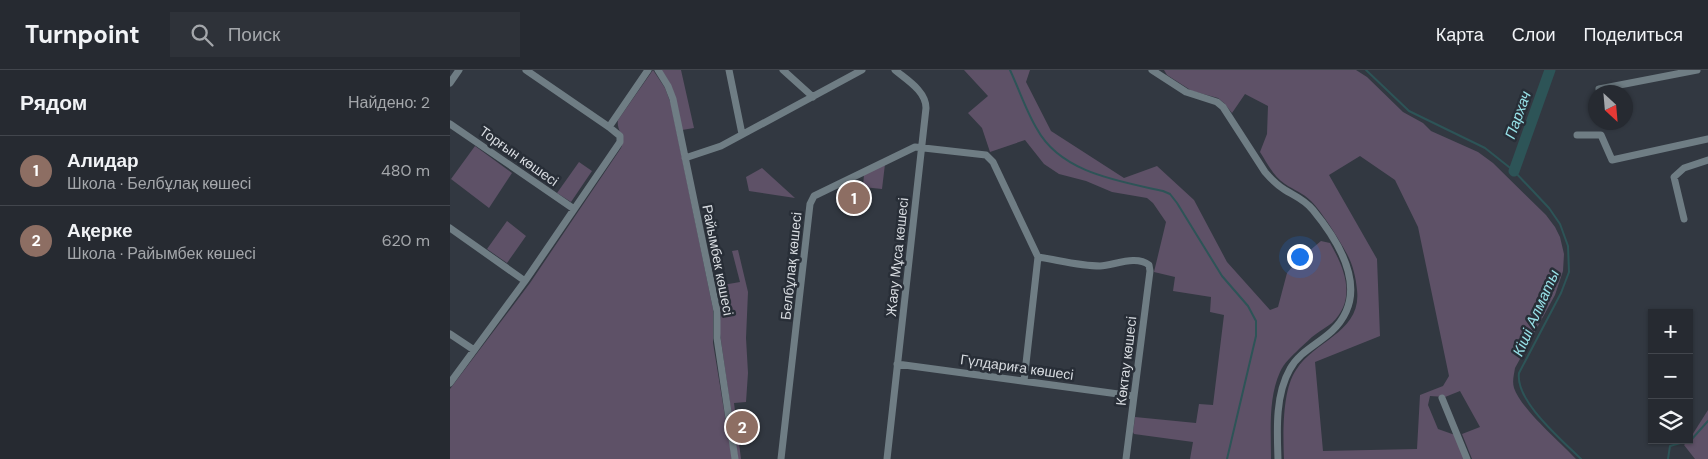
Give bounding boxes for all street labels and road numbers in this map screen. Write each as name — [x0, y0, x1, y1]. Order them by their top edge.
street label: Торғын көшесі — [476, 122, 562, 190]
street label: Жаяу Мұса көшесі — [882, 197, 912, 317]
street label: Райымбек көшесі — [698, 203, 738, 317]
street label: Белбұлақ көшесі — [776, 211, 806, 321]
street label: Көктау көшесі — [1112, 315, 1140, 407]
street label: Гүлдариға көшесі — [959, 350, 1075, 384]

